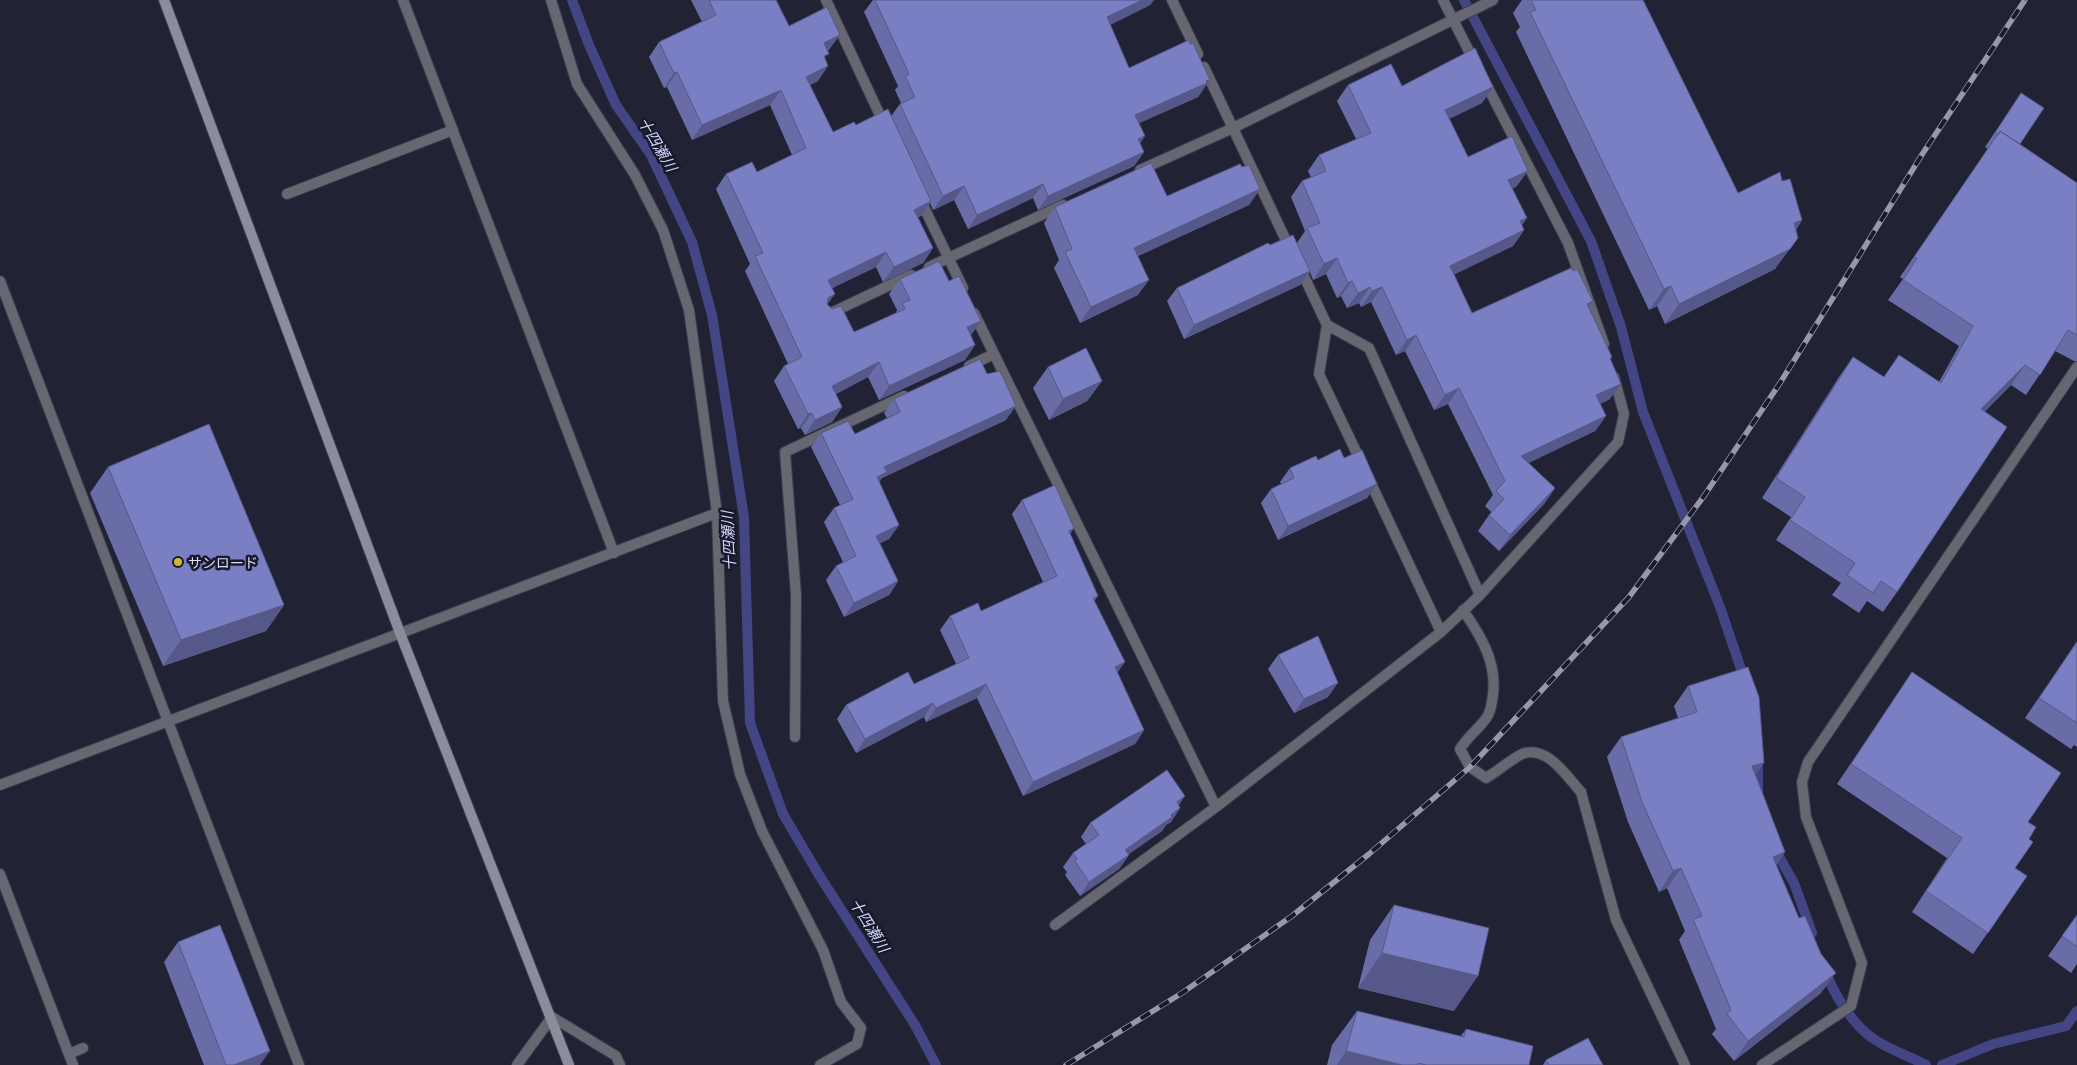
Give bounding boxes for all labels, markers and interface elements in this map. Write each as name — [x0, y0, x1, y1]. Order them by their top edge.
water label: 十四瀬川 — [635, 114, 682, 176]
water label: 十四瀬川 — [717, 509, 739, 571]
place label: サンロード — [188, 554, 258, 571]
marker: サンロード — [172, 556, 184, 568]
water label: 十四瀬川 — [846, 895, 895, 957]

